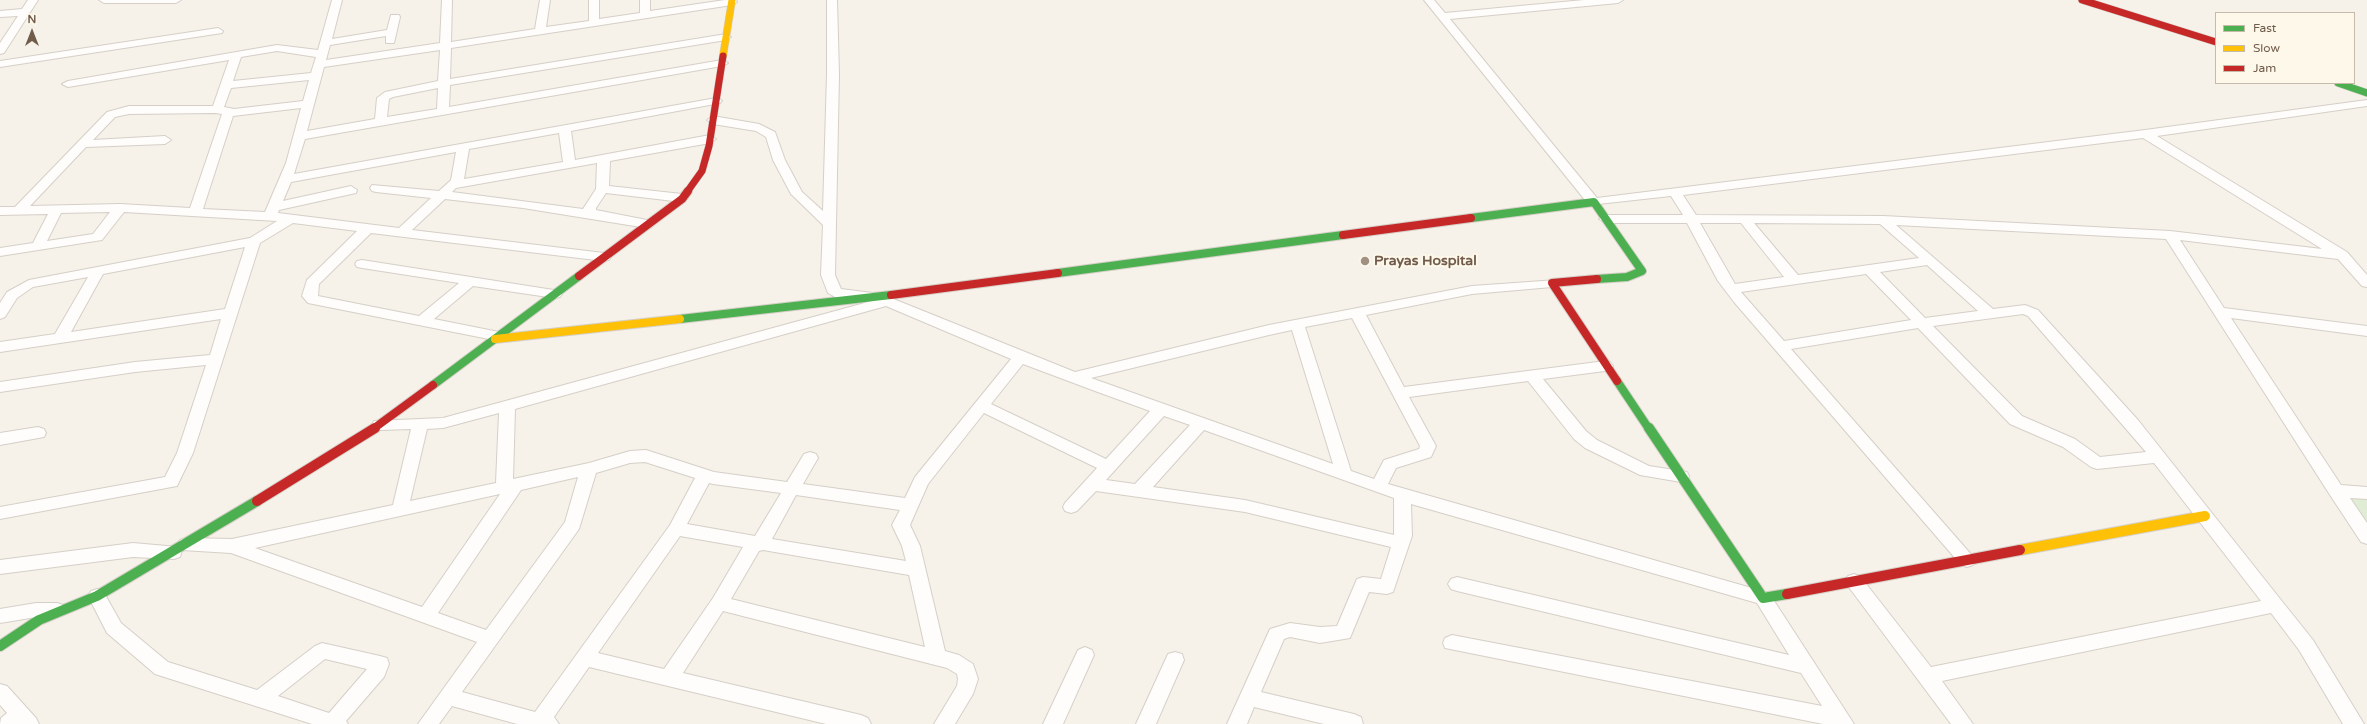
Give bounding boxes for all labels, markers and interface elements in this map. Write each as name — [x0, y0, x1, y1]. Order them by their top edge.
north arrow — [12, 12, 52, 52]
legend — [2215, 12, 2355, 84]
text: N — [28, 13, 36, 26]
text: Fast — [2253, 21, 2276, 35]
text: Slow — [2253, 41, 2280, 55]
text: Jam — [2253, 61, 2276, 75]
place label: Prayas Hospital — [1374, 253, 1477, 269]
marker: Prayas Hospital — [1359, 255, 1371, 267]

